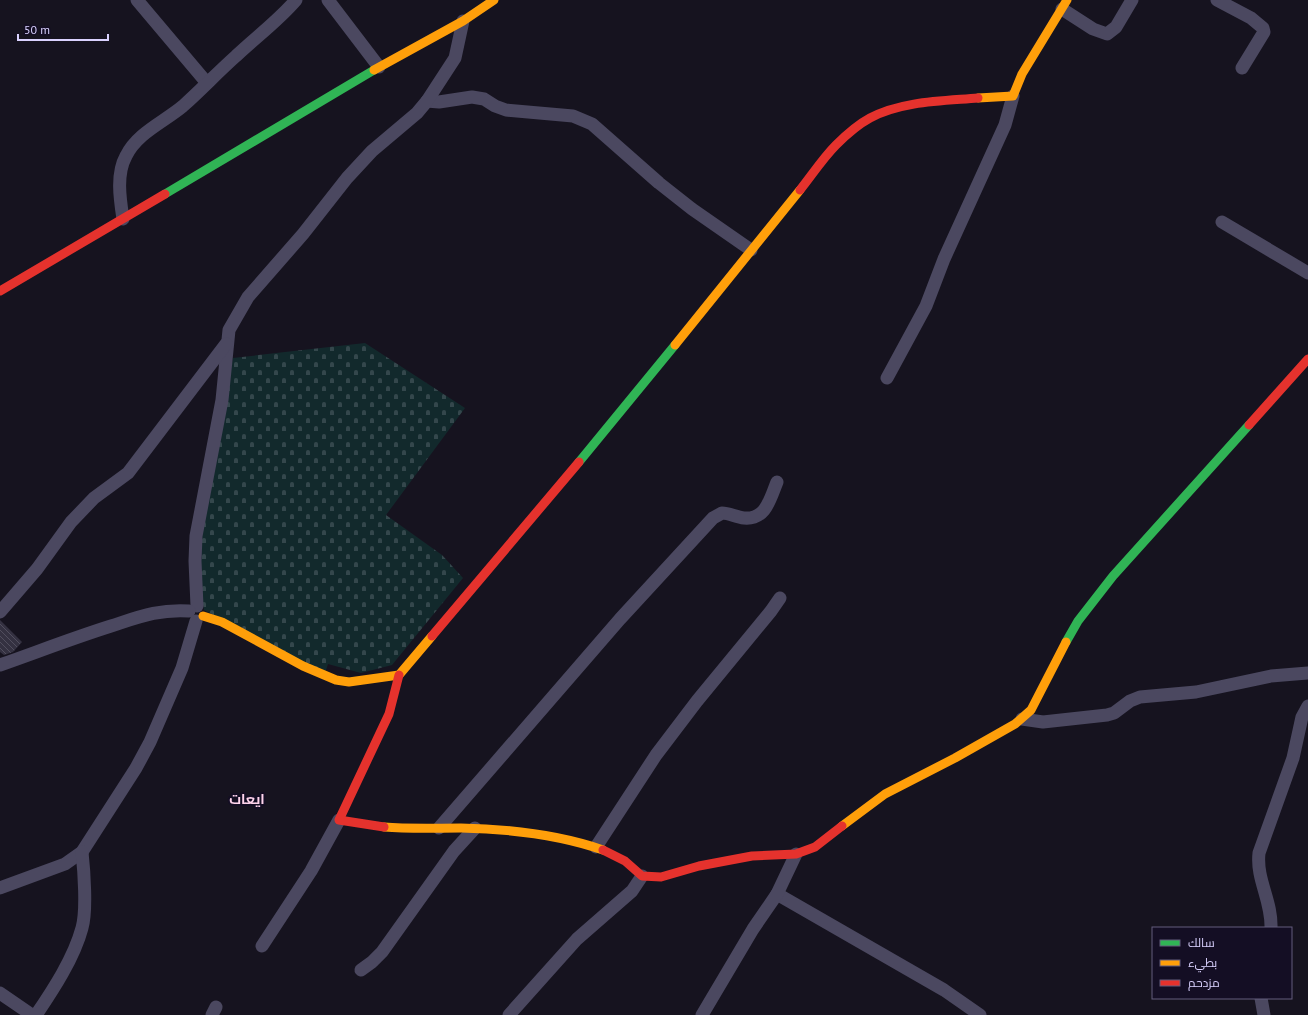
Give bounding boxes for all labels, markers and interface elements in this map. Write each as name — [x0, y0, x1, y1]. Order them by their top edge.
scale bar — [18, 16, 108, 42]
text: 50 m — [24, 22, 50, 37]
district label: ايعات — [229, 790, 265, 808]
legend — [1152, 927, 1292, 999]
text: سالك — [1188, 935, 1215, 950]
text: بطيء — [1188, 955, 1217, 973]
text: مزدحم — [1188, 975, 1220, 991]

